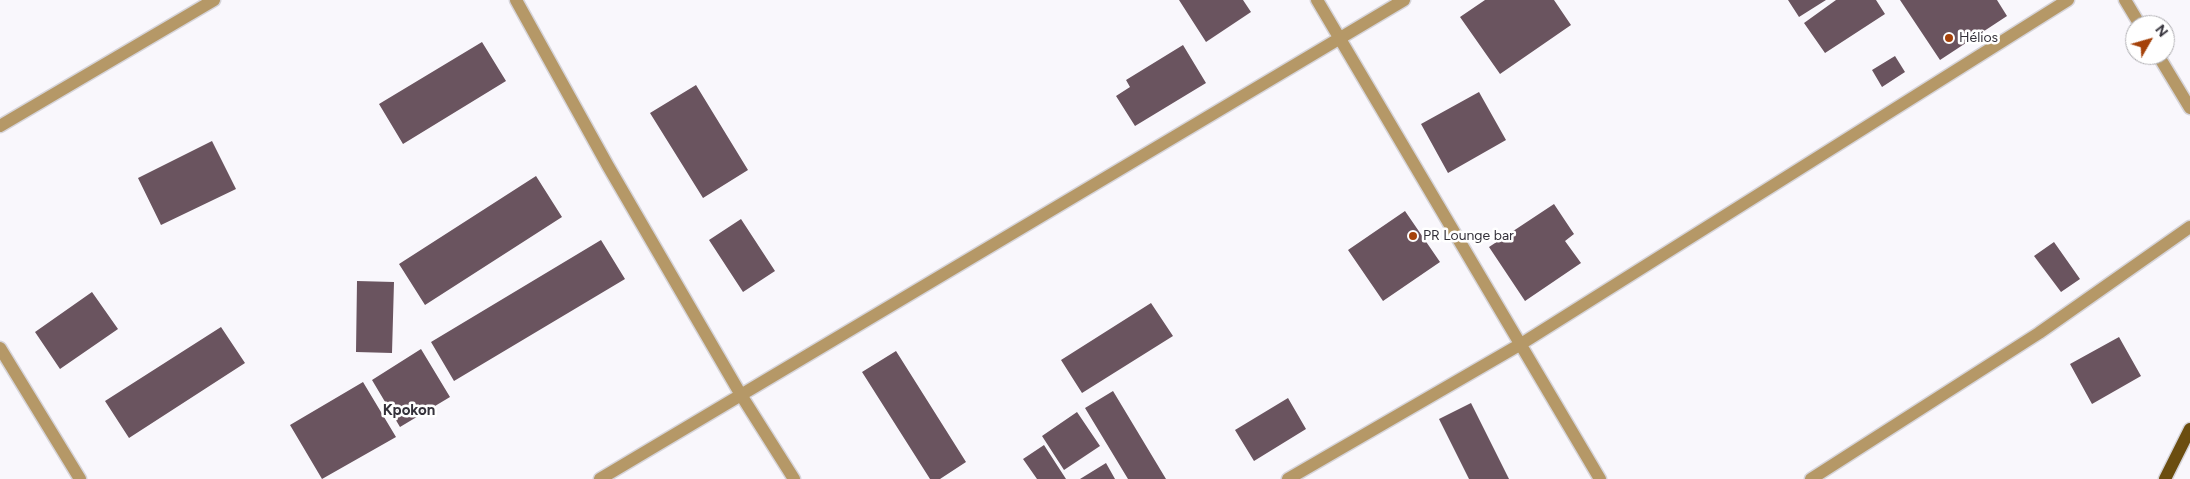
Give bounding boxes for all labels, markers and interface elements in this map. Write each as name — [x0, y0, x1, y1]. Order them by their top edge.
north arrow — [2125, 15, 2175, 65]
text: N — [2151, 22, 2171, 41]
place label: Hélios — [1959, 30, 1998, 46]
marker: Hélios — [1943, 32, 1955, 44]
place label: PR Lounge bar — [1423, 228, 1514, 244]
marker: PR Lounge bar — [1407, 230, 1419, 242]
district label: Kpokon — [383, 402, 435, 420]

